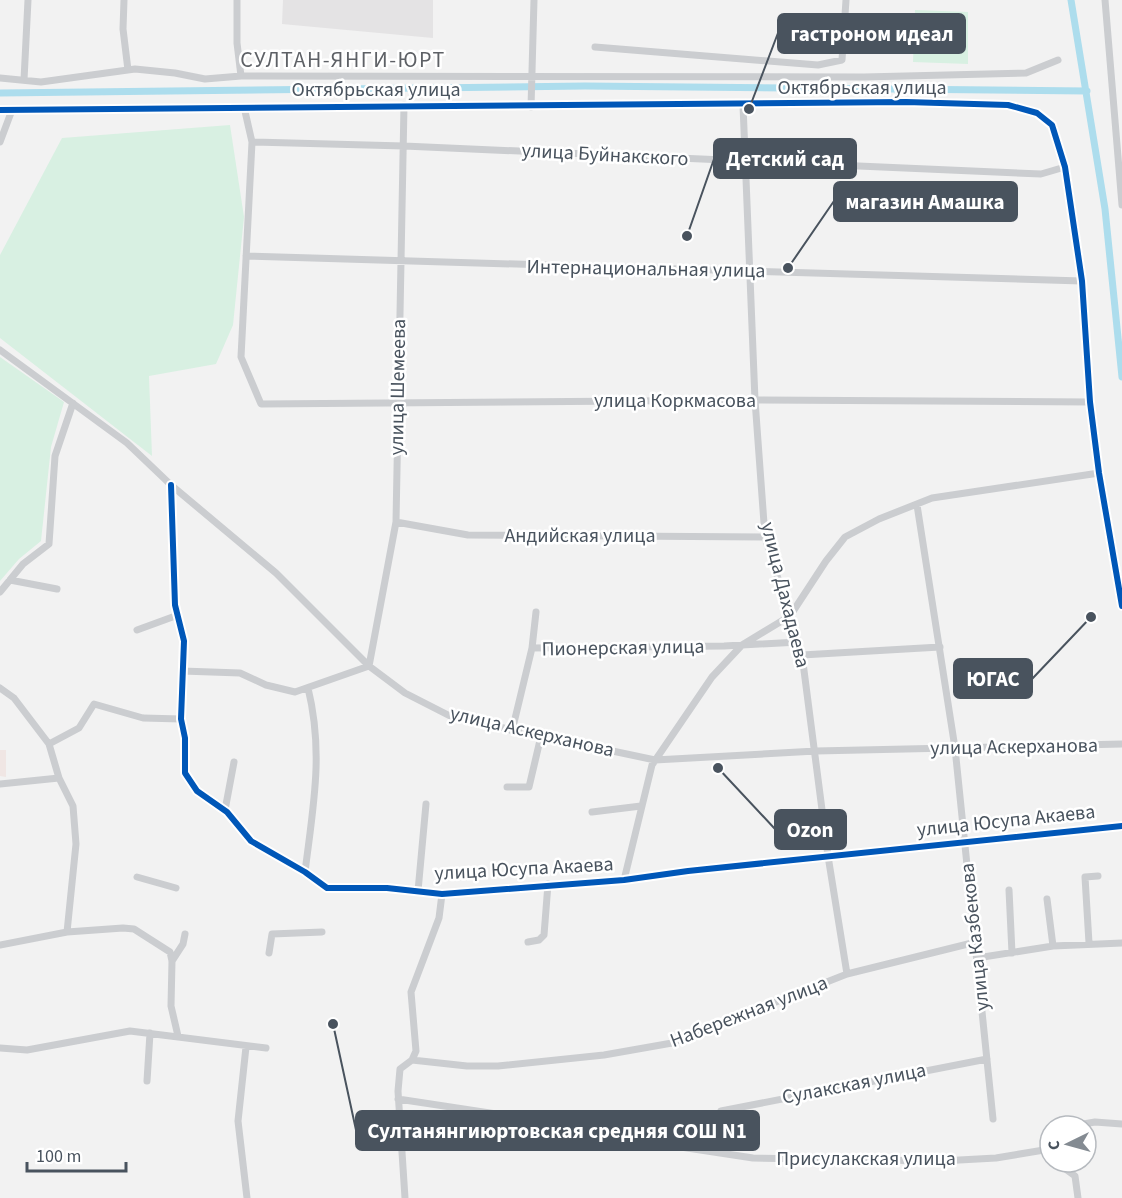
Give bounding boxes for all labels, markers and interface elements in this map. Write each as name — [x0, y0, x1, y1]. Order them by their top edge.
callout: гастроном идеал — [778, 14, 965, 53]
text: гастроном идеал — [790, 19, 954, 49]
district label: СУЛТАН-ЯНГИ-ЮРТ — [240, 44, 446, 76]
street label: Октябрьская улица — [777, 74, 947, 102]
street label: Октябрьская улица — [291, 76, 461, 104]
street label: улица Буйнакского — [521, 137, 689, 173]
callout: Детский сад — [714, 139, 856, 178]
text: Детский сад — [726, 144, 845, 174]
callout: магазин Амашка — [834, 182, 1017, 221]
text: магазин Амашка — [845, 187, 1005, 217]
street label: Интернациональная улица — [526, 253, 766, 285]
street label: улица Шемеева — [383, 318, 413, 456]
street label: улица Коркмасова — [594, 387, 756, 415]
street label: улица Дахадаева — [753, 519, 817, 671]
street label: Андийская улица — [504, 522, 656, 550]
street label: Пионерская улица — [541, 633, 705, 663]
callout: ЮГАС — [954, 659, 1032, 698]
text: ЮГАС — [966, 664, 1020, 694]
street label: улица Аскерханова — [447, 699, 617, 765]
street label: улица Аскерханова — [930, 732, 1098, 762]
street label: улица Юсупа Акаева — [915, 798, 1097, 844]
callout: Ozon — [775, 810, 846, 849]
text: Ozon — [786, 815, 834, 845]
street label: улица Юсупа Акаева — [434, 850, 614, 888]
street label: улица Казбекова — [953, 862, 997, 1012]
street label: Набережная улица — [666, 969, 832, 1055]
street label: Сулакская улица — [780, 1056, 928, 1112]
callout: Султанянгиюртовская средняя СОШ N1 — [356, 1111, 759, 1150]
north arrow — [1038, 1114, 1098, 1174]
text: Султанянгиюртовская средняя СОШ N1 — [367, 1116, 747, 1146]
scale bar — [27, 1135, 126, 1173]
text: С — [1043, 1140, 1065, 1151]
text: 100 m — [36, 1144, 81, 1169]
street label: Присулакская улица — [776, 1145, 956, 1173]

